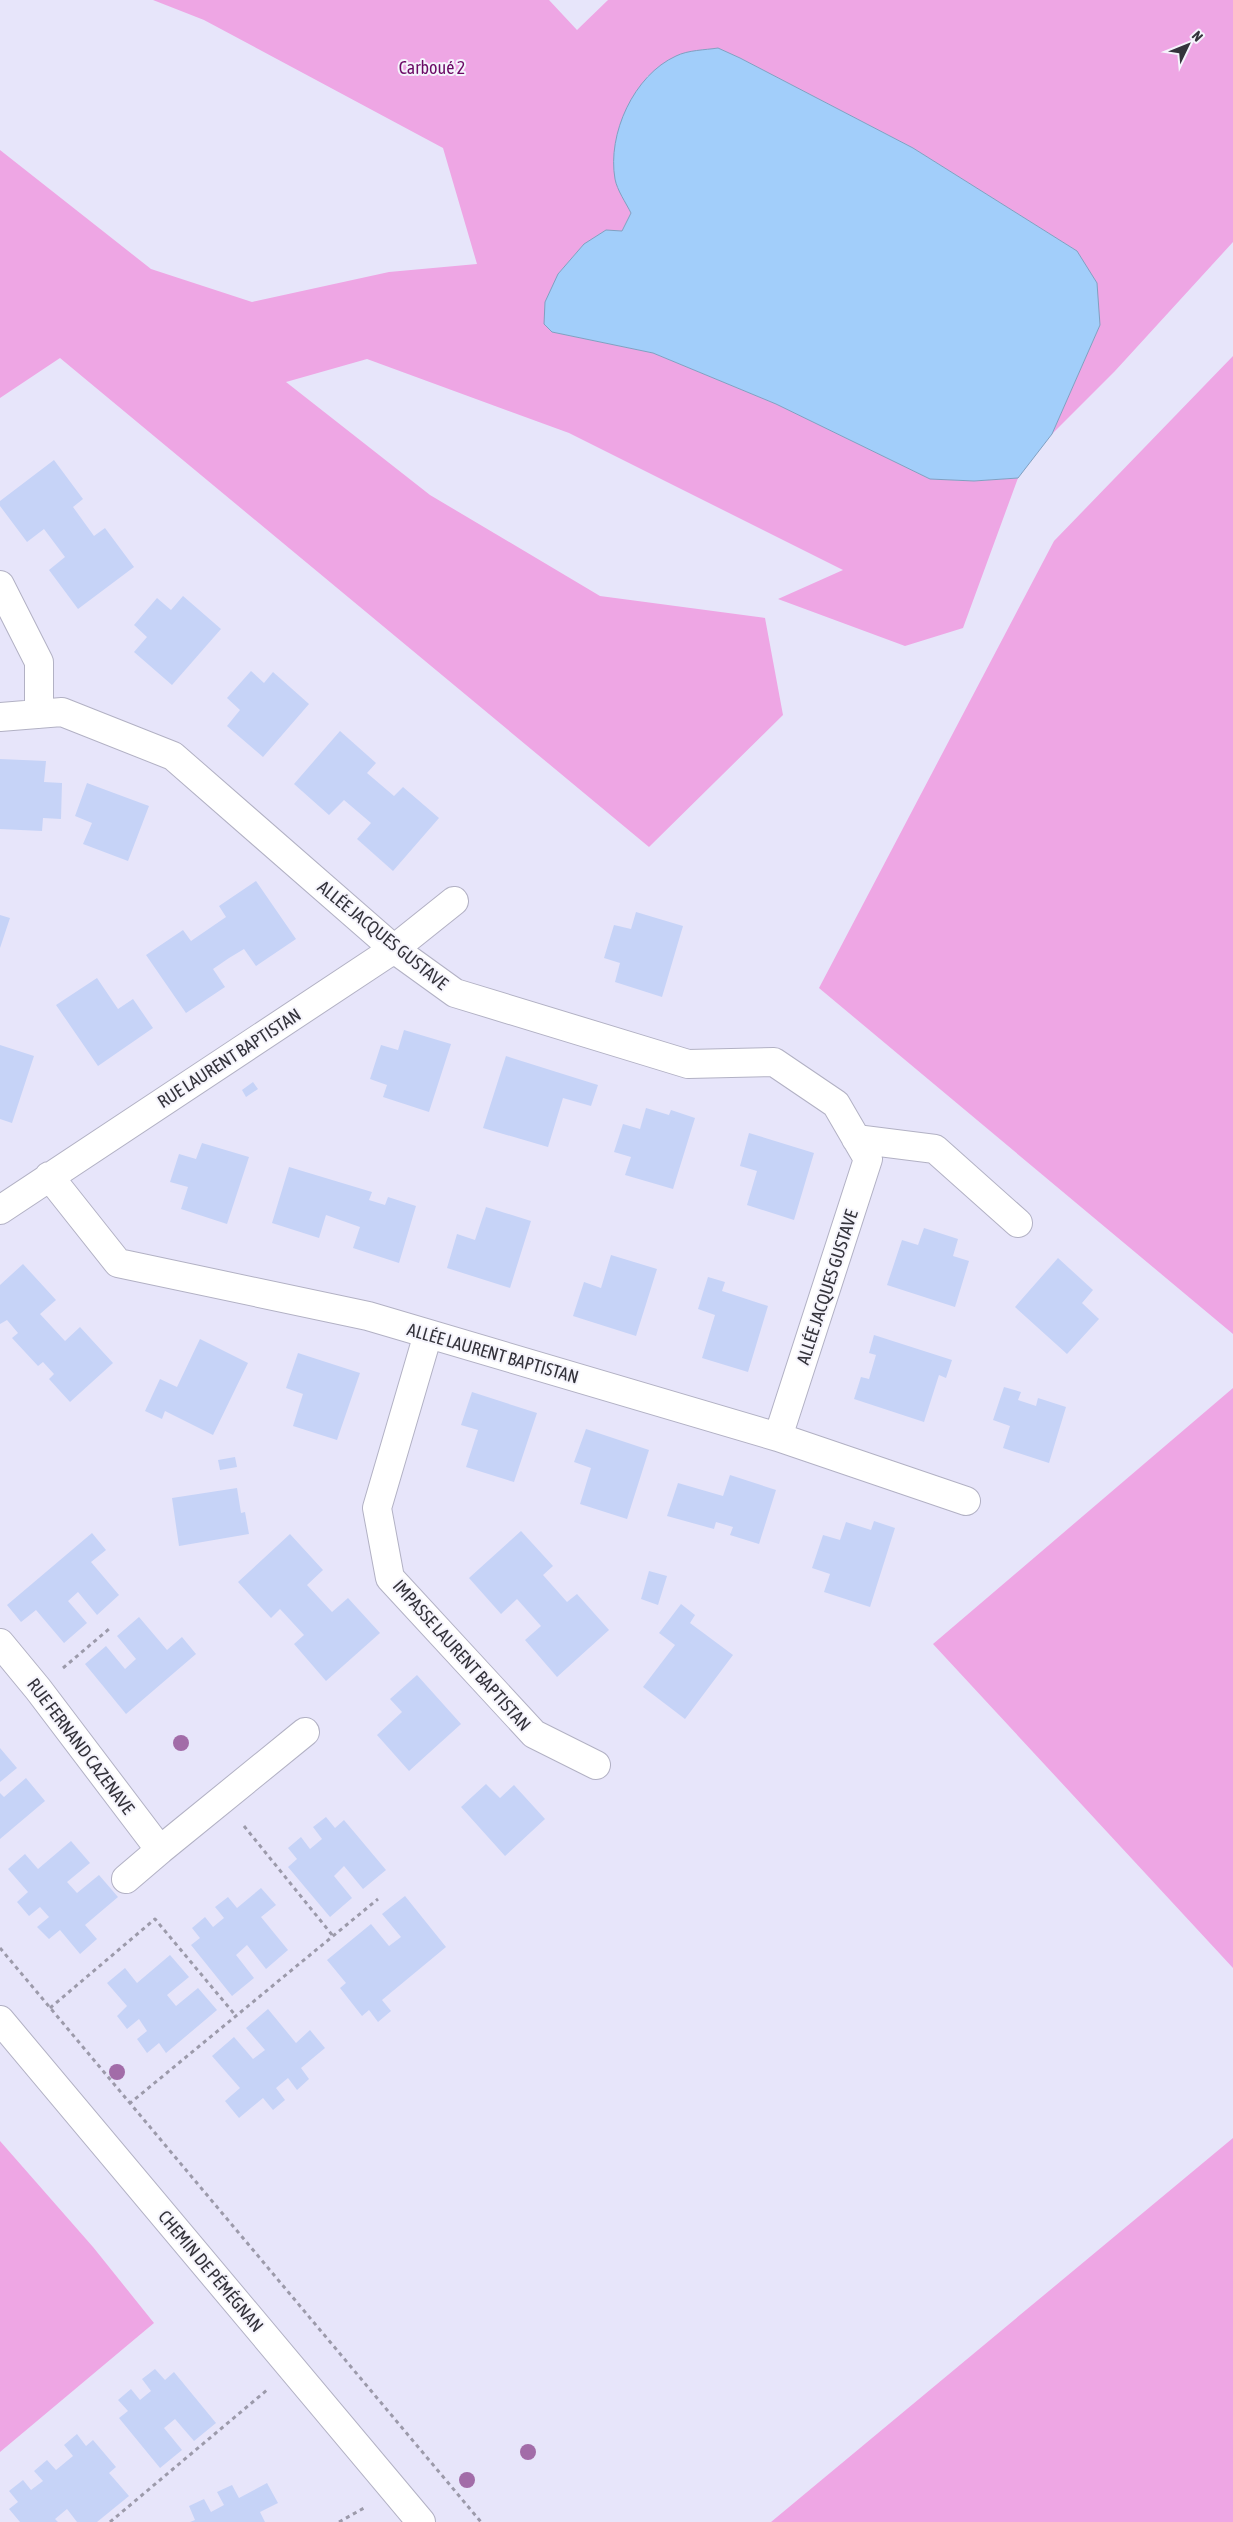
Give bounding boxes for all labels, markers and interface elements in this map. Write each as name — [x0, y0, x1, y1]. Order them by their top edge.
north arrow — [1163, 20, 1213, 70]
text: N — [1189, 28, 1206, 45]
park label: Carboué 2 — [399, 57, 465, 78]
street label: ALLÉE JACQUES GUSTAVE — [314, 876, 453, 994]
street label: RUE LAURENT BAPTISTAN — [153, 1004, 305, 1112]
street label: ALLÉE JACQUES GUSTAVE — [792, 1207, 862, 1367]
street label: ALLÉE LAURENT BAPTISTAN — [405, 1318, 581, 1388]
street label: IMPASSE LAURENT BAPTISTAN — [389, 1575, 535, 1735]
street label: RUE FERNAND CAZENAVE — [23, 1674, 139, 1818]
street label: CHEMIN DE PÉMÉGNAN — [154, 2206, 268, 2336]

